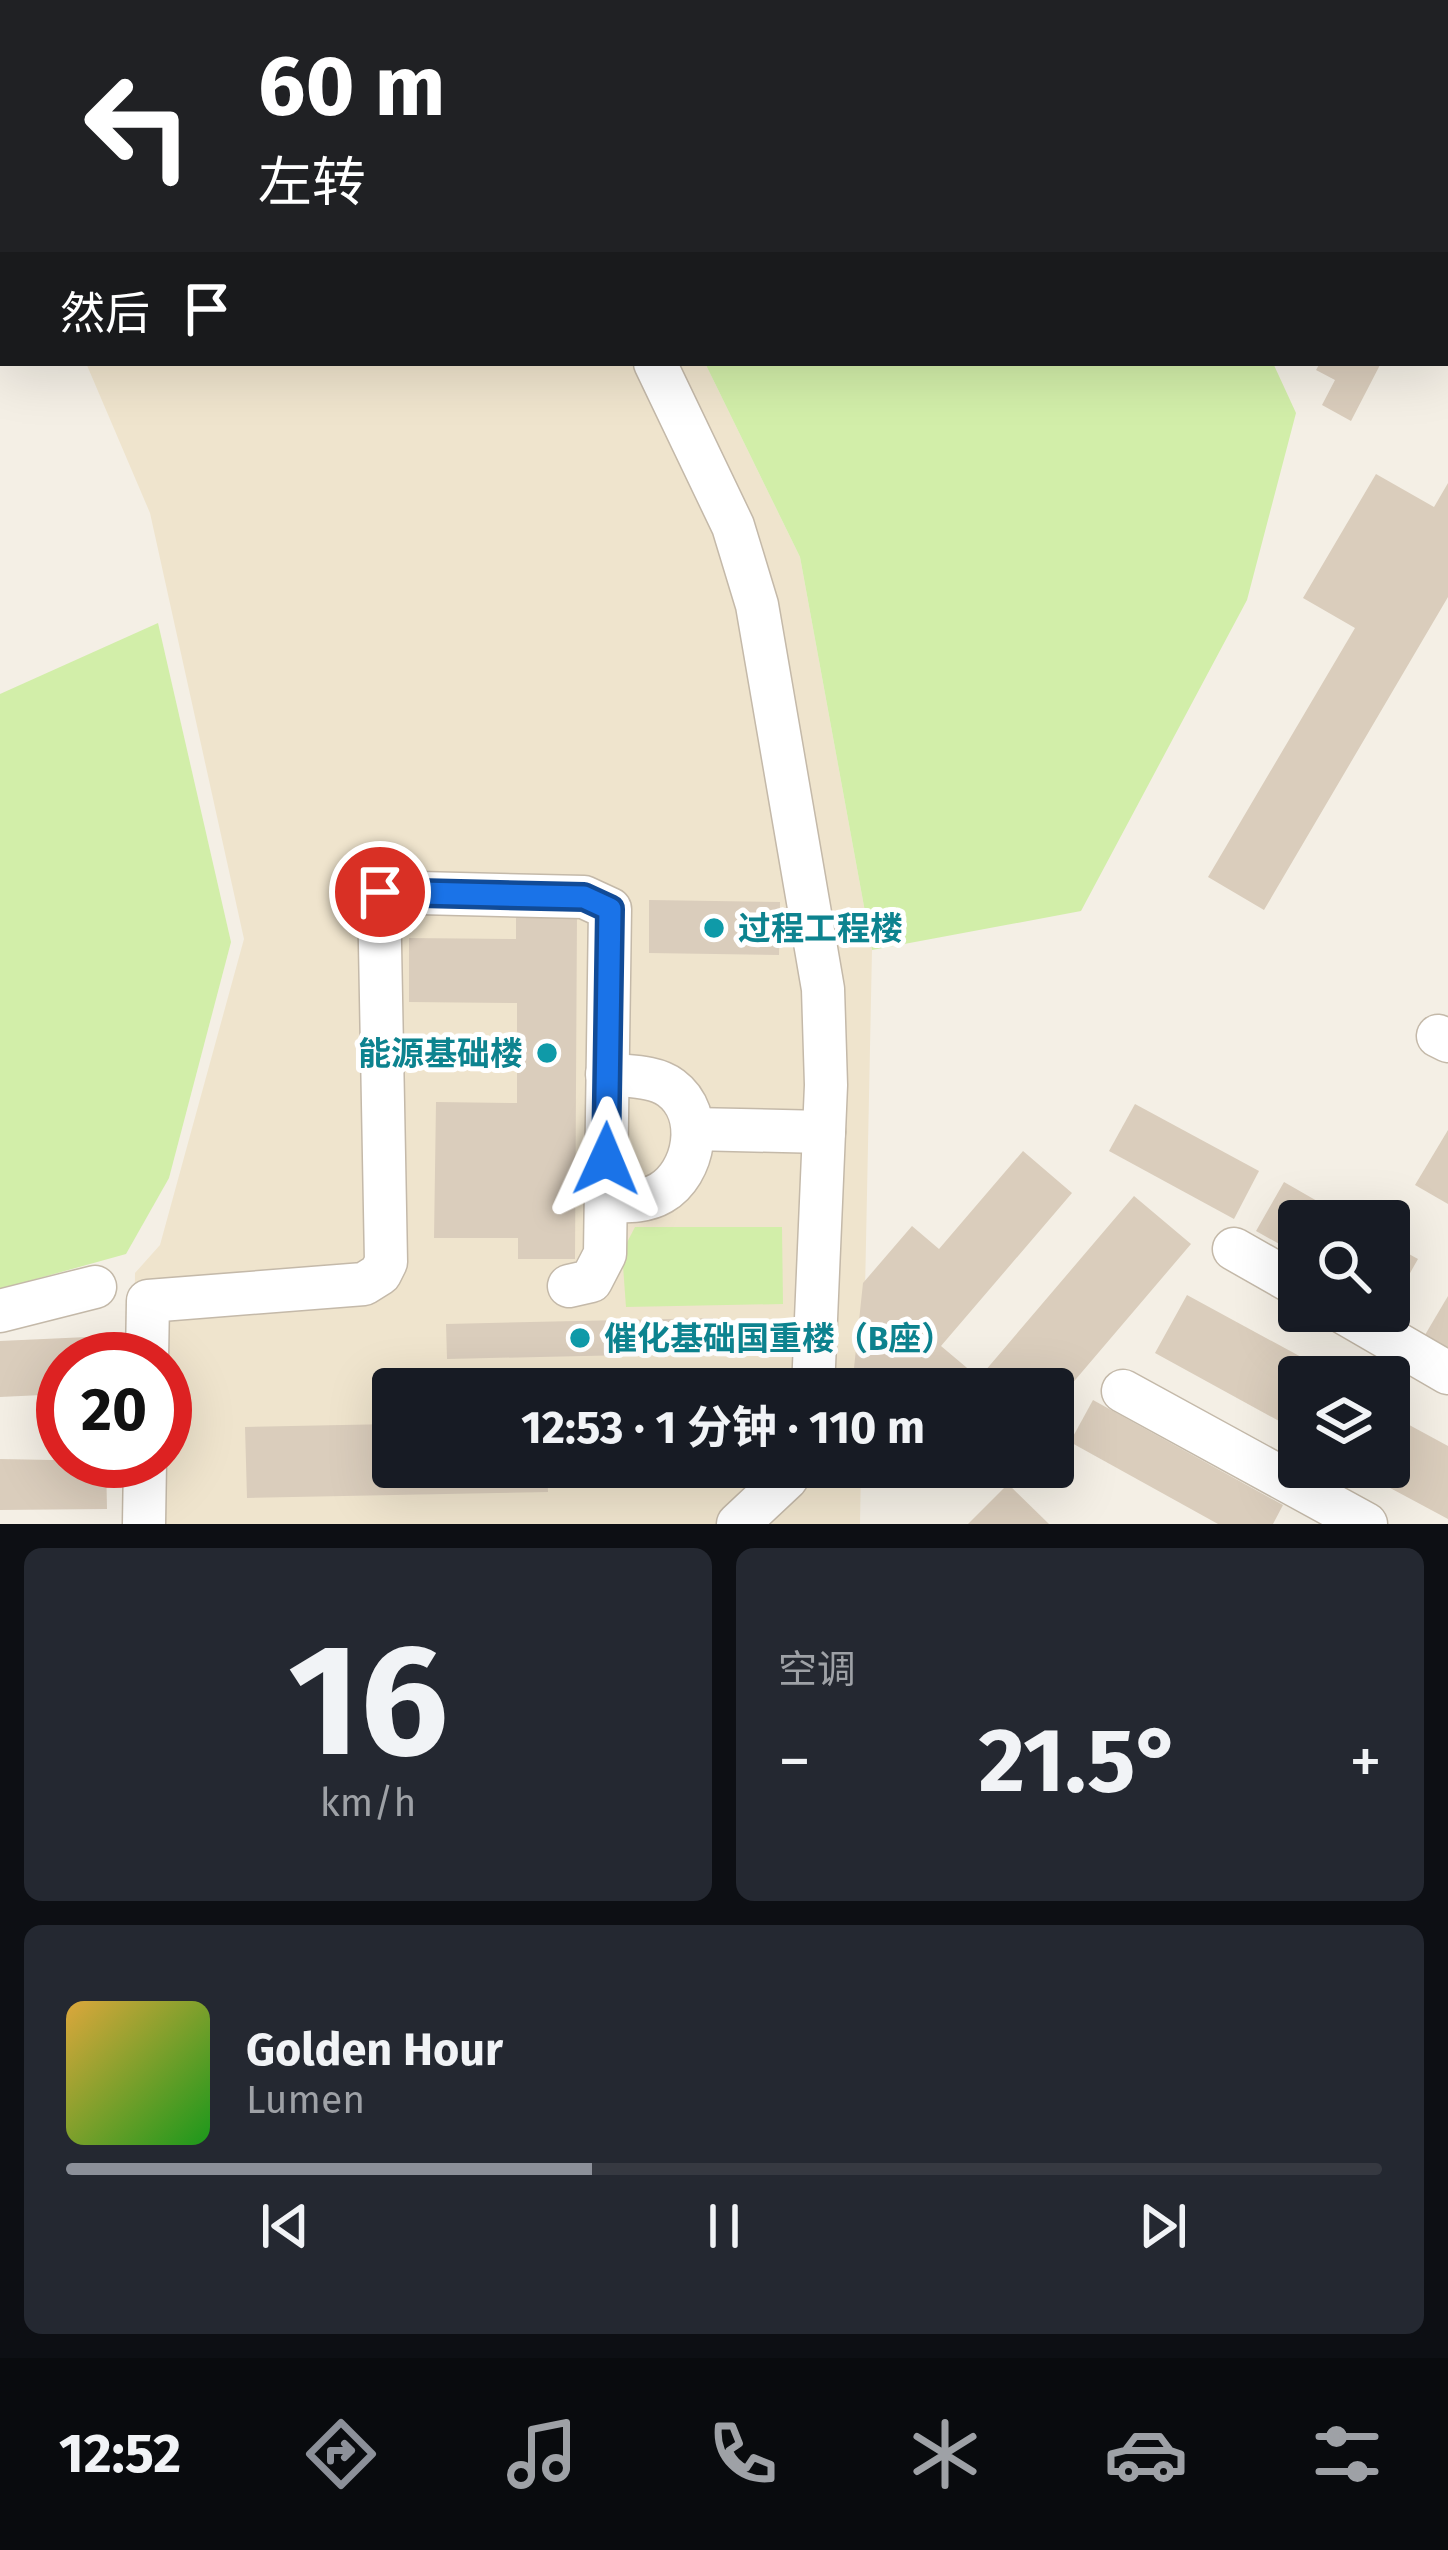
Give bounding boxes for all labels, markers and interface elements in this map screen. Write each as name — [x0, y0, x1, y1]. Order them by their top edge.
text: 60 m — [258, 36, 445, 137]
icon: left — [60, 48, 216, 204]
text: 左转 — [258, 151, 366, 215]
icon: arrive — [174, 276, 240, 342]
text: 然后 — [60, 287, 150, 341]
pin — [329, 841, 431, 943]
icon: arrive — [347, 859, 413, 925]
place label: 过程工程楼 — [738, 909, 903, 949]
marker: 过程工程楼 — [701, 915, 727, 941]
place label: 能源基础楼 — [358, 1034, 523, 1074]
marker: 能源基础楼 — [534, 1040, 560, 1066]
position arrow — [543, 1096, 669, 1222]
map controls — [1278, 1200, 1410, 1488]
button: search — [1278, 1200, 1410, 1332]
place label: 催化基础国重楼（B座） — [604, 1319, 954, 1359]
marker: 催化基础国重楼（B座） — [567, 1325, 593, 1351]
speed limit sign: 20 — [36, 1332, 192, 1488]
button: layers — [1278, 1356, 1410, 1488]
text: 12:53 · 1 分钟 · 110 m — [521, 1401, 925, 1455]
text: 16 — [288, 1608, 448, 1795]
text: 空调 — [778, 1647, 856, 1693]
text: 21.5° — [979, 1707, 1182, 1815]
text: − — [778, 1722, 811, 1801]
text: + — [1349, 1722, 1382, 1801]
text: km/h — [320, 1780, 416, 1826]
text: Golden Hour — [246, 2023, 503, 2077]
text: Lumen — [246, 2077, 365, 2123]
icon: previous — [252, 2193, 318, 2259]
icon: pause — [691, 2193, 757, 2259]
icon: next — [1130, 2193, 1196, 2259]
icon: directions — [299, 2412, 383, 2496]
icon: music — [500, 2412, 584, 2496]
icon: phone — [701, 2412, 785, 2496]
icon: climate — [903, 2412, 987, 2496]
icon: car — [1104, 2412, 1188, 2496]
icon: filters — [1305, 2412, 1389, 2496]
text: 12:52 — [59, 2422, 181, 2486]

